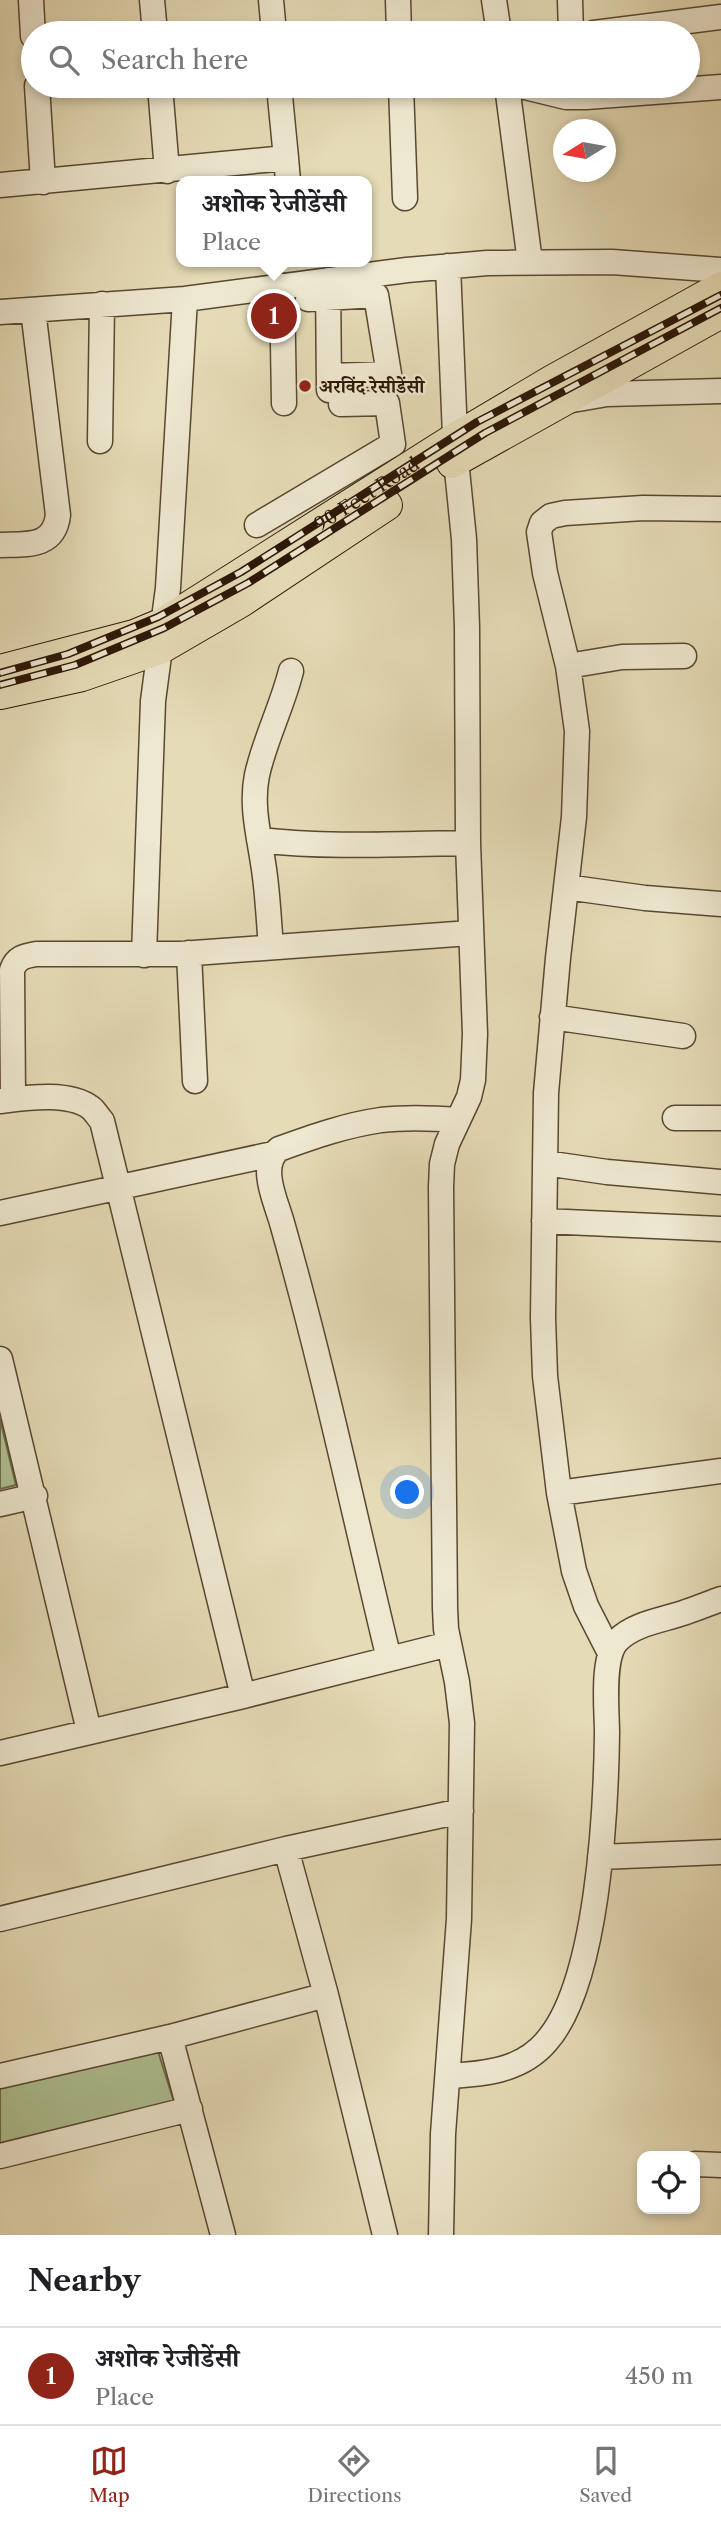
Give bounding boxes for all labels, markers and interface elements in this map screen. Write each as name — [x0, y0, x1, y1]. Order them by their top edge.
search box — [21, 21, 700, 98]
icon: search — [45, 41, 83, 79]
text: Search here — [101, 44, 248, 76]
north arrow — [553, 119, 616, 182]
popup — [176, 176, 372, 267]
text: अशोक रेजीडेंसी — [202, 187, 346, 219]
text: Place — [202, 228, 261, 256]
pin: 1 — [251, 290, 297, 342]
place label: अरविंद रेसीडेंसी — [319, 375, 426, 398]
marker: अरविंद रेसीडेंसी — [297, 378, 313, 394]
street label: 90 Feet Road — [310, 452, 424, 536]
your location — [390, 1475, 424, 1509]
map controls — [637, 2151, 700, 2214]
button: locate — [637, 2151, 700, 2214]
text: Nearby — [28, 2262, 141, 2299]
text: अशोक रेजीडेंसी — [95, 2342, 239, 2374]
text: 1 — [46, 2362, 56, 2390]
text: 450 m — [625, 2362, 693, 2390]
text: Place — [95, 2383, 154, 2411]
tab: Map — [89, 2442, 130, 2507]
tab: Directions — [308, 2442, 401, 2507]
tab: Saved — [579, 2442, 632, 2507]

